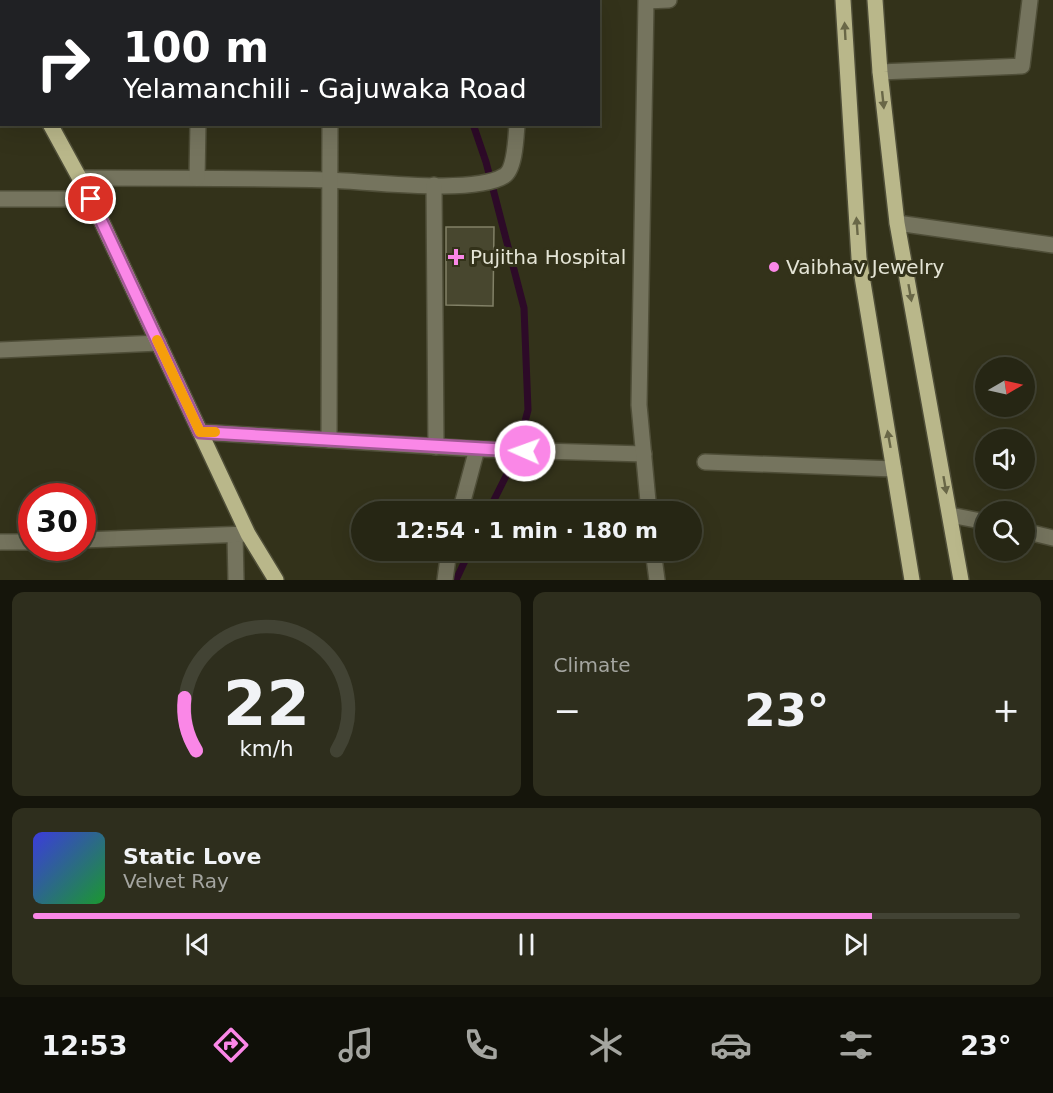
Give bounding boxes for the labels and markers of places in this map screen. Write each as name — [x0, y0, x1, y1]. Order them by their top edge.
pin — [65, 173, 116, 224]
place label: Pujitha Hospital — [470, 245, 626, 269]
marker: Pujitha Hospital — [447, 248, 465, 266]
place label: Vaibhav Jewelry — [786, 255, 944, 279]
marker: Vaibhav Jewelry — [767, 260, 781, 274]

